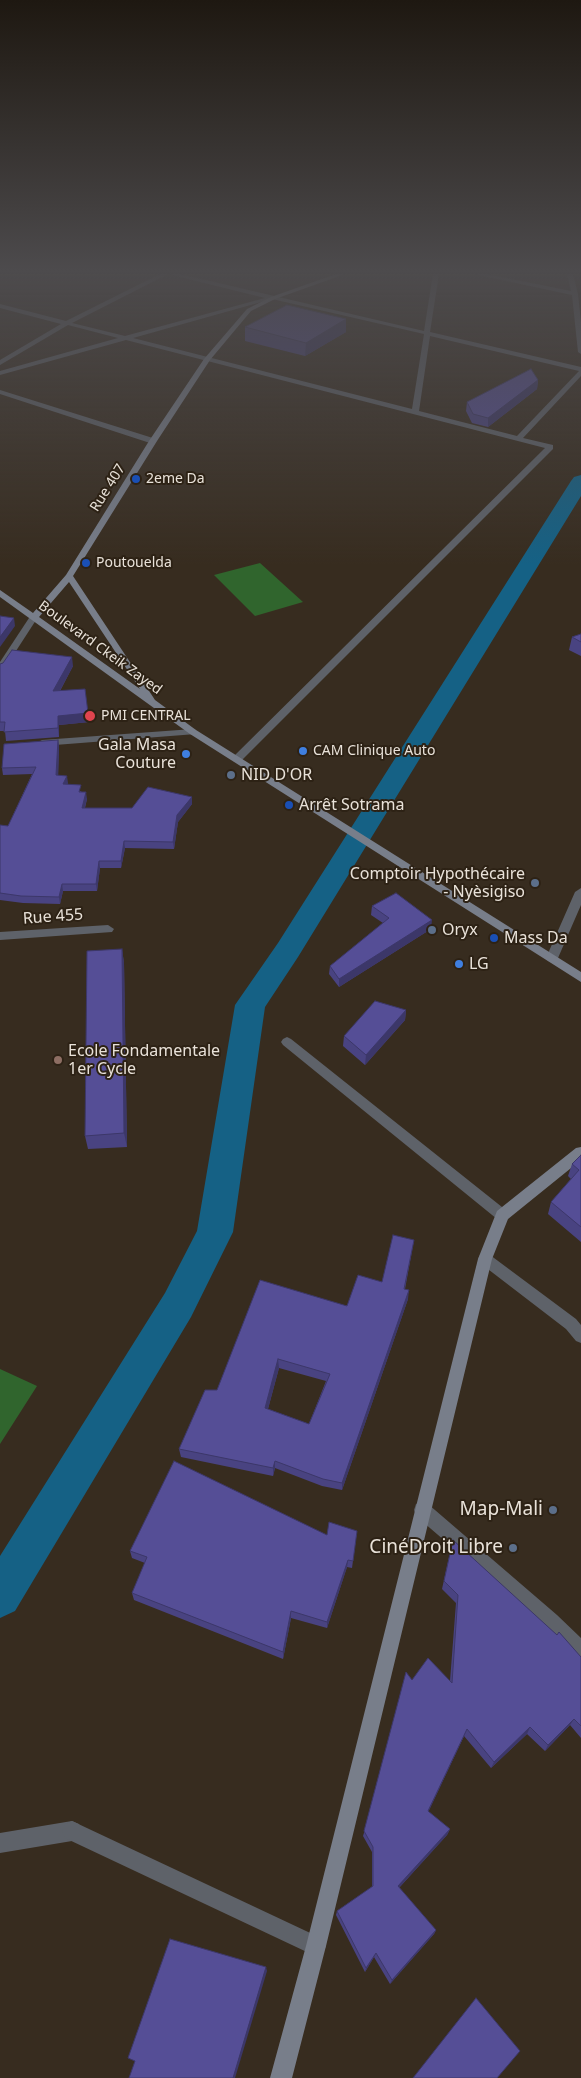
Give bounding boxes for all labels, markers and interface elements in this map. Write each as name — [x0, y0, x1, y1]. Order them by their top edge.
street label: Rue 407 — [87, 461, 129, 515]
place label: 2eme Da — [146, 471, 205, 487]
marker: 2eme Da — [130, 473, 142, 485]
place label: Poutouelda — [96, 555, 172, 571]
marker: Poutouelda — [80, 557, 92, 569]
street label: Boulevard Ckeik Zayed — [35, 598, 165, 698]
place label: PMI CENTRAL — [101, 708, 191, 724]
marker: PMI CENTRAL — [83, 709, 97, 723]
place label: Gala Masa Couture — [98, 735, 176, 773]
place label: CAM Clinique Auto — [313, 743, 435, 759]
marker: CAM Clinique Auto — [297, 745, 309, 757]
marker: Gala Masa Couture — [180, 748, 192, 760]
place label: NID D'OR — [241, 765, 312, 785]
marker: NID D'OR — [225, 769, 237, 781]
place label: Arrêt Sotrama — [299, 795, 405, 815]
marker: Arrêt Sotrama — [283, 799, 295, 811]
place label: Comptoir Hypothécaire - Nyèsigiso — [350, 864, 525, 902]
marker: Comptoir Hypothécaire - Nyèsigiso — [529, 877, 541, 889]
street label: Rue 455 — [22, 905, 84, 929]
place label: Oryx — [442, 920, 478, 940]
marker: Oryx — [426, 924, 438, 936]
place label: Mass Da — [504, 928, 568, 948]
marker: Mass Da — [488, 932, 500, 944]
place label: LG — [469, 954, 489, 974]
marker: LG — [453, 958, 465, 970]
place label: Ecole Fondamentale 1er Cycle — [68, 1041, 220, 1079]
marker: Ecole Fondamentale 1er Cycle — [52, 1054, 64, 1066]
place label: Map-Mali — [460, 1499, 543, 1521]
marker: Map-Mali — [547, 1504, 559, 1516]
place label: CinéDroit Libre — [369, 1537, 503, 1559]
marker: CinéDroit Libre — [507, 1542, 519, 1554]

